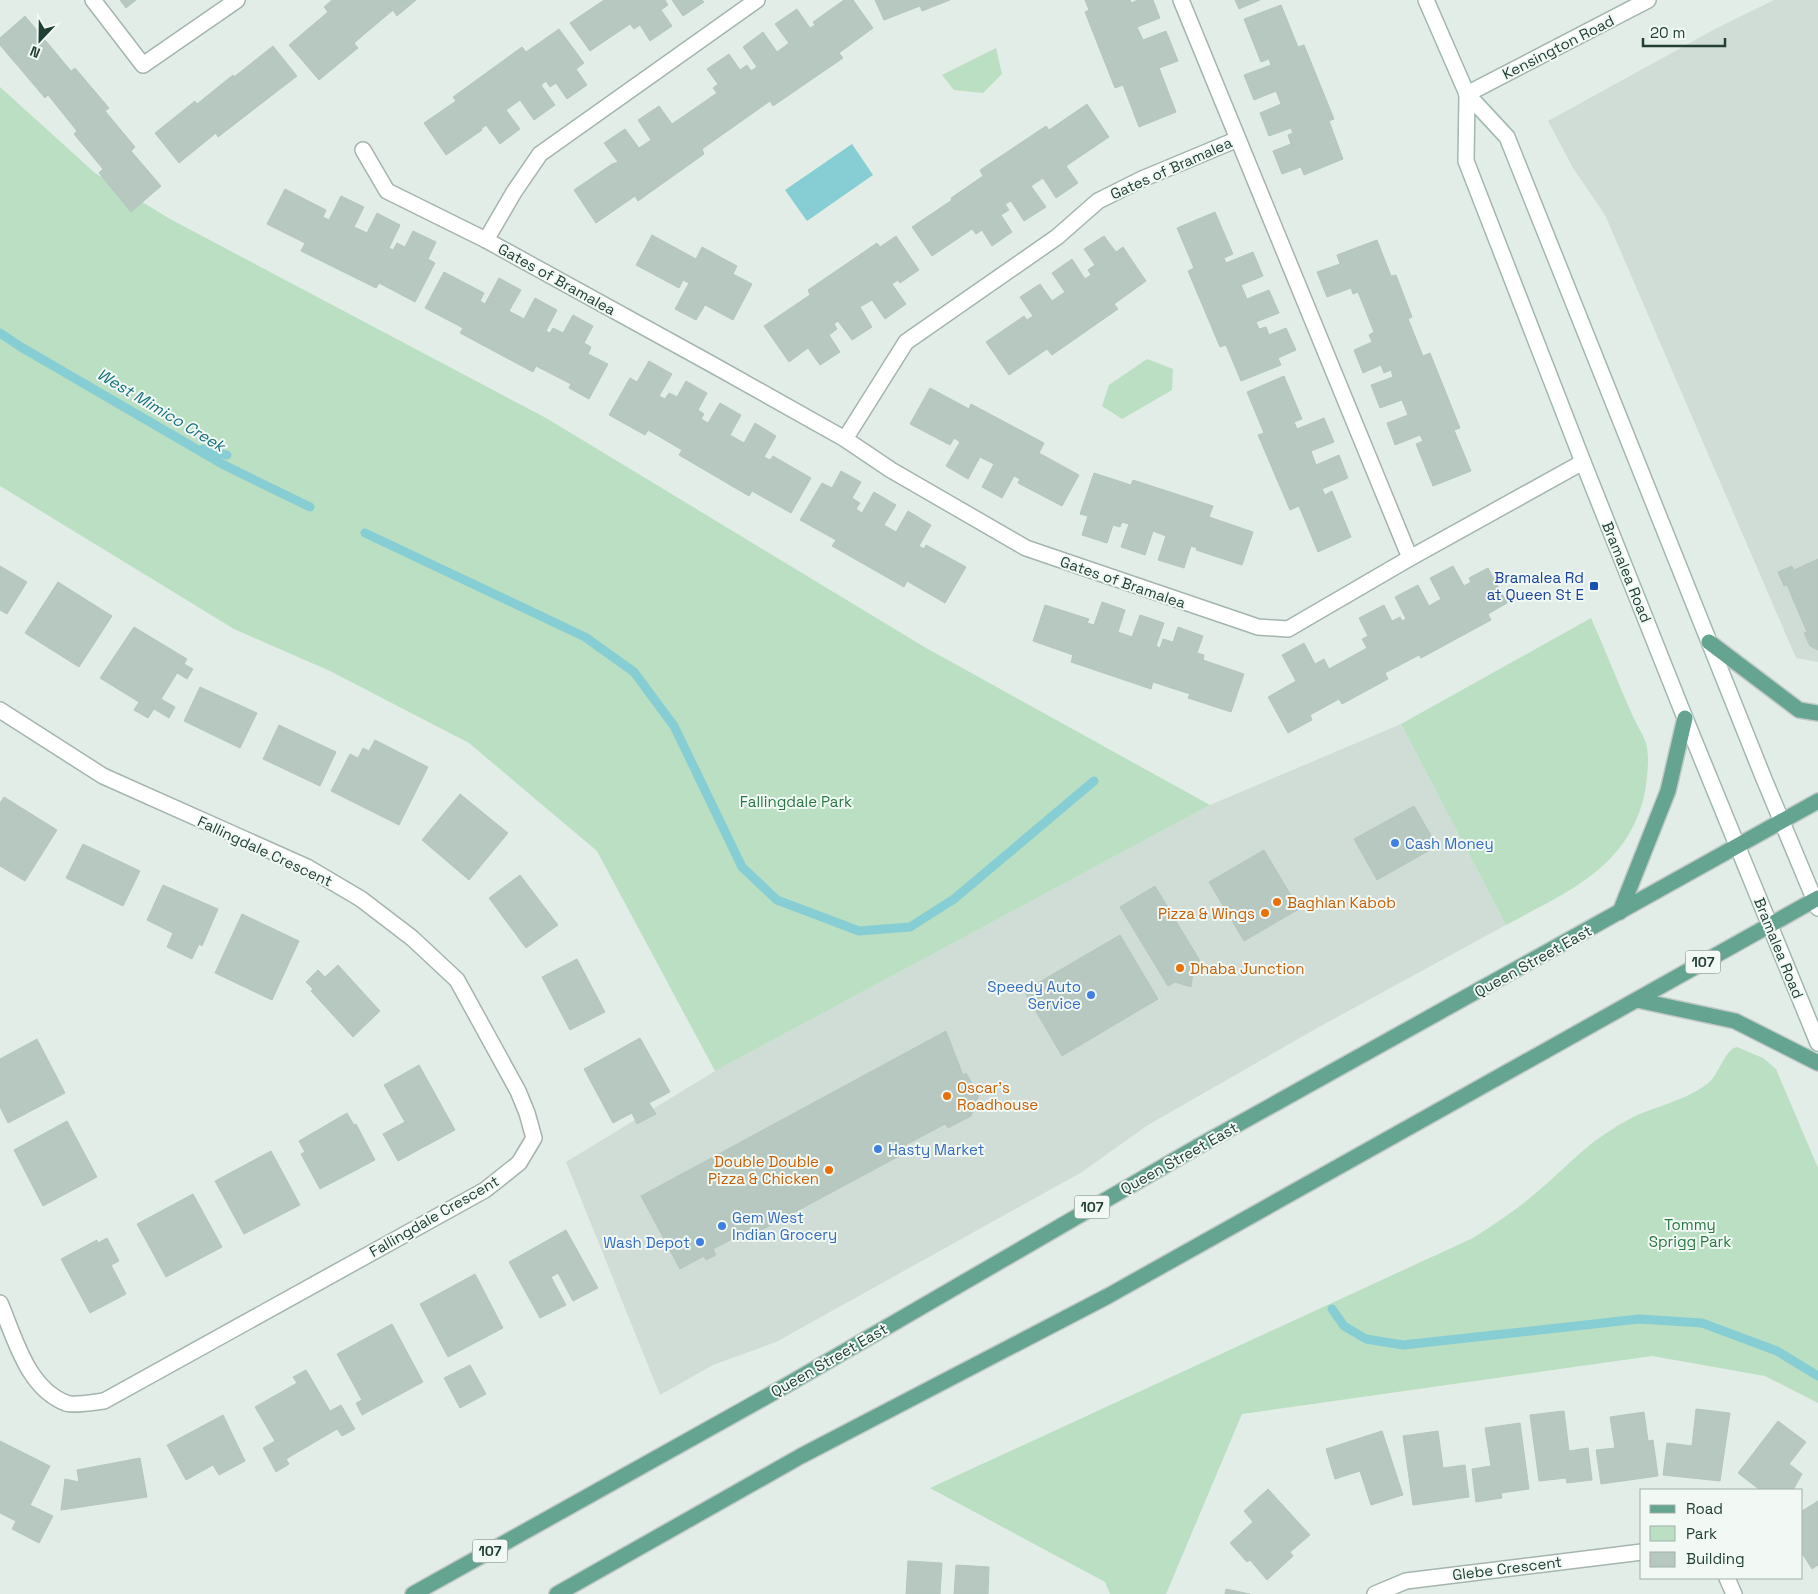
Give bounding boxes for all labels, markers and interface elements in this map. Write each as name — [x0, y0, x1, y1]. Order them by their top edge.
street label: Kensington Road — [1499, 11, 1617, 83]
north arrow — [15, 15, 65, 65]
scale bar — [1643, 15, 1726, 47]
text: 20 m — [1650, 23, 1685, 42]
text: N — [27, 42, 43, 62]
street label: Gates of Bramalea — [1107, 132, 1235, 203]
street label: Gates of Bramalea — [495, 239, 619, 319]
water label: West Mimico Creek — [93, 364, 231, 458]
street label: Bramalea Road — [1598, 519, 1656, 625]
street label: Gates of Bramalea — [1058, 552, 1189, 612]
place label: Bramalea Rd at Queen St E — [1487, 568, 1584, 604]
marker: Bramalea Rd at Queen St E — [1588, 580, 1600, 592]
park label: Fallingdale Park — [740, 792, 852, 811]
street label: Fallingdale Crescent — [195, 811, 336, 891]
place label: Cash Money — [1405, 834, 1494, 853]
marker: Cash Money — [1389, 837, 1401, 849]
place label: Baghlan Kabob — [1287, 893, 1396, 912]
street label: Bramalea Road — [1750, 895, 1808, 1001]
marker: Baghlan Kabob — [1271, 896, 1283, 908]
place label: Pizza & Wings — [1158, 904, 1255, 923]
marker: Pizza & Wings — [1259, 907, 1271, 919]
street label: Queen Street East — [1471, 921, 1595, 1001]
road number: 107 — [1686, 950, 1720, 974]
place label: Dhaba Junction — [1190, 959, 1305, 978]
marker: Dhaba Junction — [1174, 962, 1186, 974]
place label: Speedy Auto Service — [987, 977, 1081, 1013]
marker: Speedy Auto Service — [1085, 989, 1097, 1001]
place label: Oscar's Roadhouse — [957, 1078, 1038, 1114]
marker: Oscar's Roadhouse — [941, 1090, 953, 1102]
street label: Queen Street East — [1117, 1118, 1241, 1198]
place label: Hasty Market — [888, 1140, 985, 1159]
marker: Hasty Market — [872, 1143, 884, 1155]
place label: Double Double Pizza & Chicken — [708, 1152, 819, 1188]
marker: Double Double Pizza & Chicken — [823, 1164, 835, 1176]
street label: Fallingdale Crescent — [366, 1171, 502, 1261]
road number: 107 — [1074, 1196, 1110, 1218]
place label: Gem West Indian Grocery — [732, 1208, 837, 1244]
park label: Tommy Sprigg Park — [1649, 1215, 1731, 1251]
marker: Gem West Indian Grocery — [716, 1220, 728, 1232]
place label: Wash Depot — [603, 1233, 690, 1252]
marker: Wash Depot — [694, 1236, 706, 1248]
street label: Queen Street East — [767, 1319, 891, 1401]
legend — [1640, 1489, 1803, 1579]
text: Road — [1686, 1499, 1723, 1518]
text: Park — [1686, 1524, 1717, 1543]
road number: 107 — [472, 1540, 508, 1562]
text: Building — [1686, 1549, 1745, 1568]
street label: Glebe Crescent — [1451, 1552, 1563, 1584]

